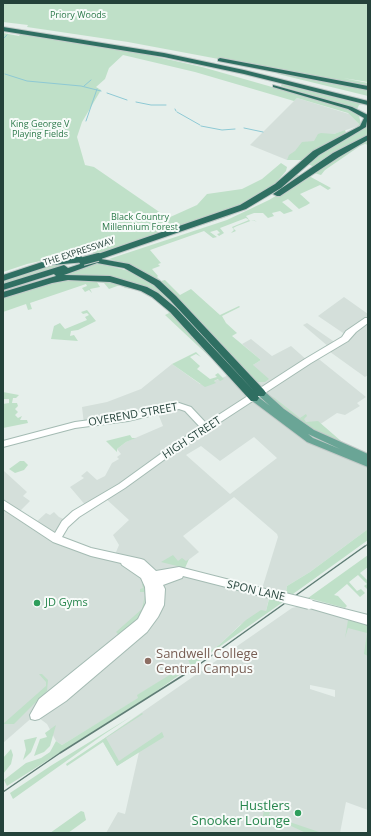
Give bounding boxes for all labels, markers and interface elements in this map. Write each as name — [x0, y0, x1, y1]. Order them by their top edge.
park label: Priory Woods — [50, 10, 106, 20]
park label: King George V Playing Fields — [11, 119, 69, 140]
park label: Black Country Millennium Forest — [102, 212, 178, 233]
street label: THE EXPRESSWAY — [42, 235, 116, 269]
street label: OVEREND STREET — [87, 401, 179, 429]
street label: HIGH STREET — [160, 414, 224, 462]
street label: SPON LANE — [226, 578, 286, 604]
place label: JD Gyms — [45, 596, 88, 610]
marker: JD Gyms — [32, 598, 42, 608]
place label: Sandwell College Central Campus — [156, 646, 258, 677]
marker: Sandwell College Central Campus — [143, 656, 153, 666]
place label: Hustlers Snooker Lounge — [192, 798, 290, 829]
marker: Hustlers Snooker Lounge — [293, 808, 303, 818]

